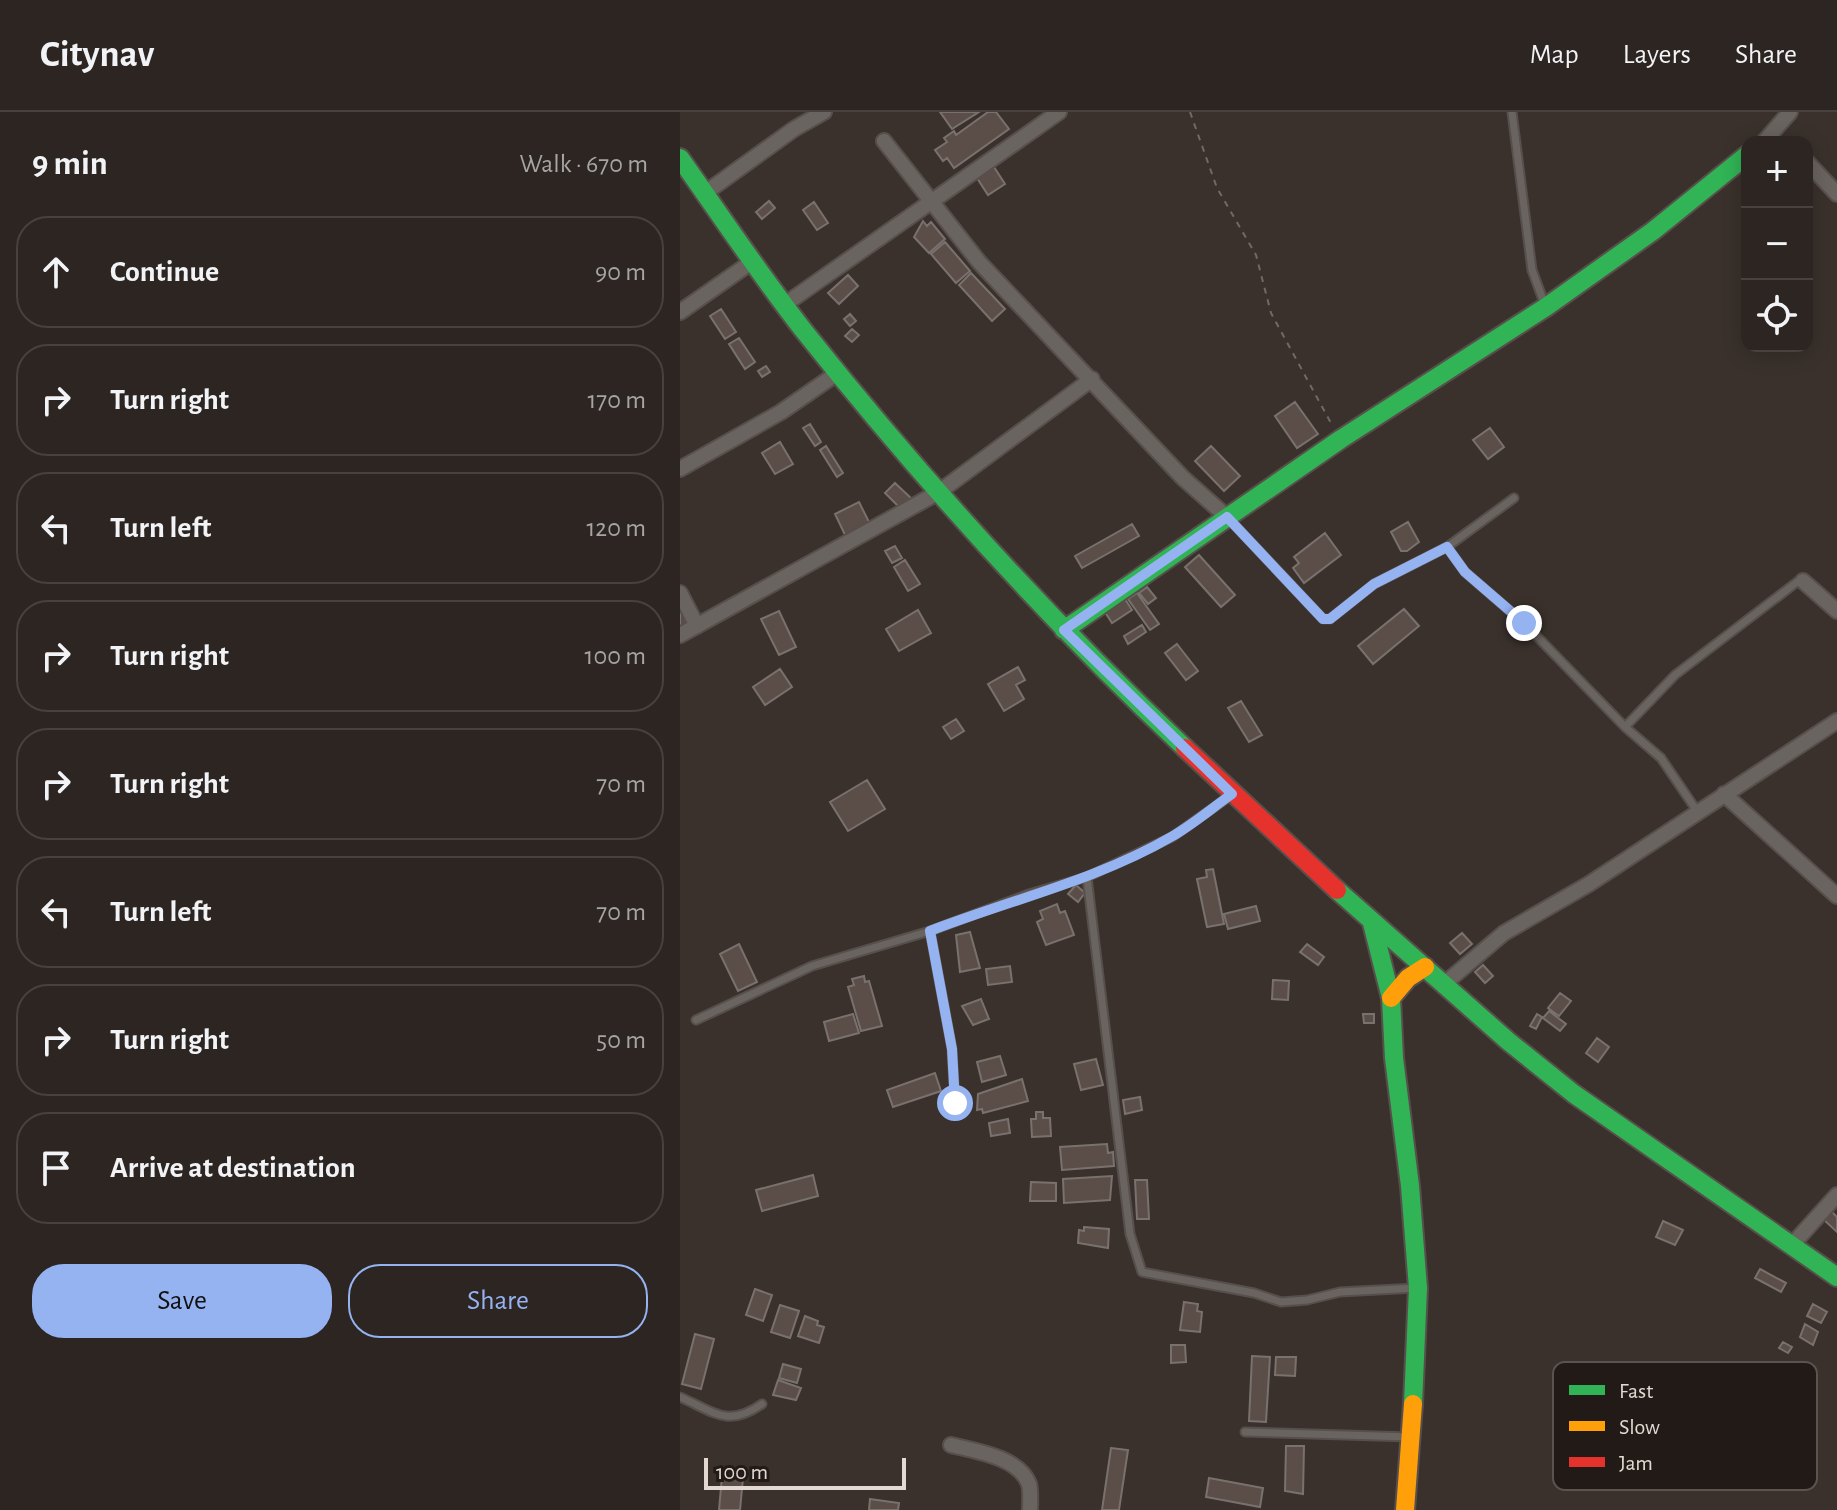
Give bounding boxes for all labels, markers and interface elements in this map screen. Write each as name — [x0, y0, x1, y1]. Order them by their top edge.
text: Citynav — [40, 36, 154, 74]
text: Map — [1530, 41, 1579, 69]
text: Layers — [1623, 41, 1691, 69]
text: Share — [1735, 41, 1797, 69]
map controls — [1741, 136, 1813, 352]
button: + — [1741, 136, 1813, 208]
text: 9 min — [32, 147, 108, 181]
text: Walk · 670 m — [519, 151, 648, 177]
button: − — [1741, 208, 1813, 280]
icon: ahead — [34, 250, 78, 294]
text: Continue — [110, 257, 219, 287]
text: 90 m — [595, 259, 646, 285]
button: locate — [1741, 280, 1813, 352]
icon: right — [34, 378, 78, 422]
text: Turn right — [110, 385, 229, 415]
text: 170 m — [587, 387, 646, 413]
icon: left — [34, 506, 78, 550]
text: Turn left — [110, 513, 211, 543]
text: 120 m — [586, 515, 646, 541]
route end — [1506, 605, 1542, 641]
icon: right — [34, 634, 78, 678]
text: Turn right — [110, 641, 229, 671]
text: 100 m — [585, 643, 646, 669]
icon: right — [34, 762, 78, 806]
text: Turn right — [110, 769, 229, 799]
text: 70 m — [596, 771, 646, 797]
icon: left — [34, 890, 78, 934]
text: Turn left — [110, 897, 211, 927]
text: 70 m — [596, 899, 646, 925]
icon: right — [34, 1018, 78, 1062]
text: Turn right — [110, 1025, 229, 1055]
text: 50 m — [596, 1027, 646, 1053]
route start — [937, 1085, 973, 1121]
icon: arrive — [34, 1146, 78, 1190]
text: Arrive at destination — [110, 1153, 356, 1183]
button: Save — [32, 1264, 332, 1338]
button: Share — [348, 1264, 648, 1338]
legend — [1553, 1362, 1817, 1490]
text: Fast — [1619, 1380, 1653, 1402]
text: Slow — [1619, 1416, 1660, 1438]
text: Jam — [1619, 1452, 1653, 1474]
scale bar — [704, 1454, 906, 1490]
text: 100 m — [716, 1461, 768, 1483]

